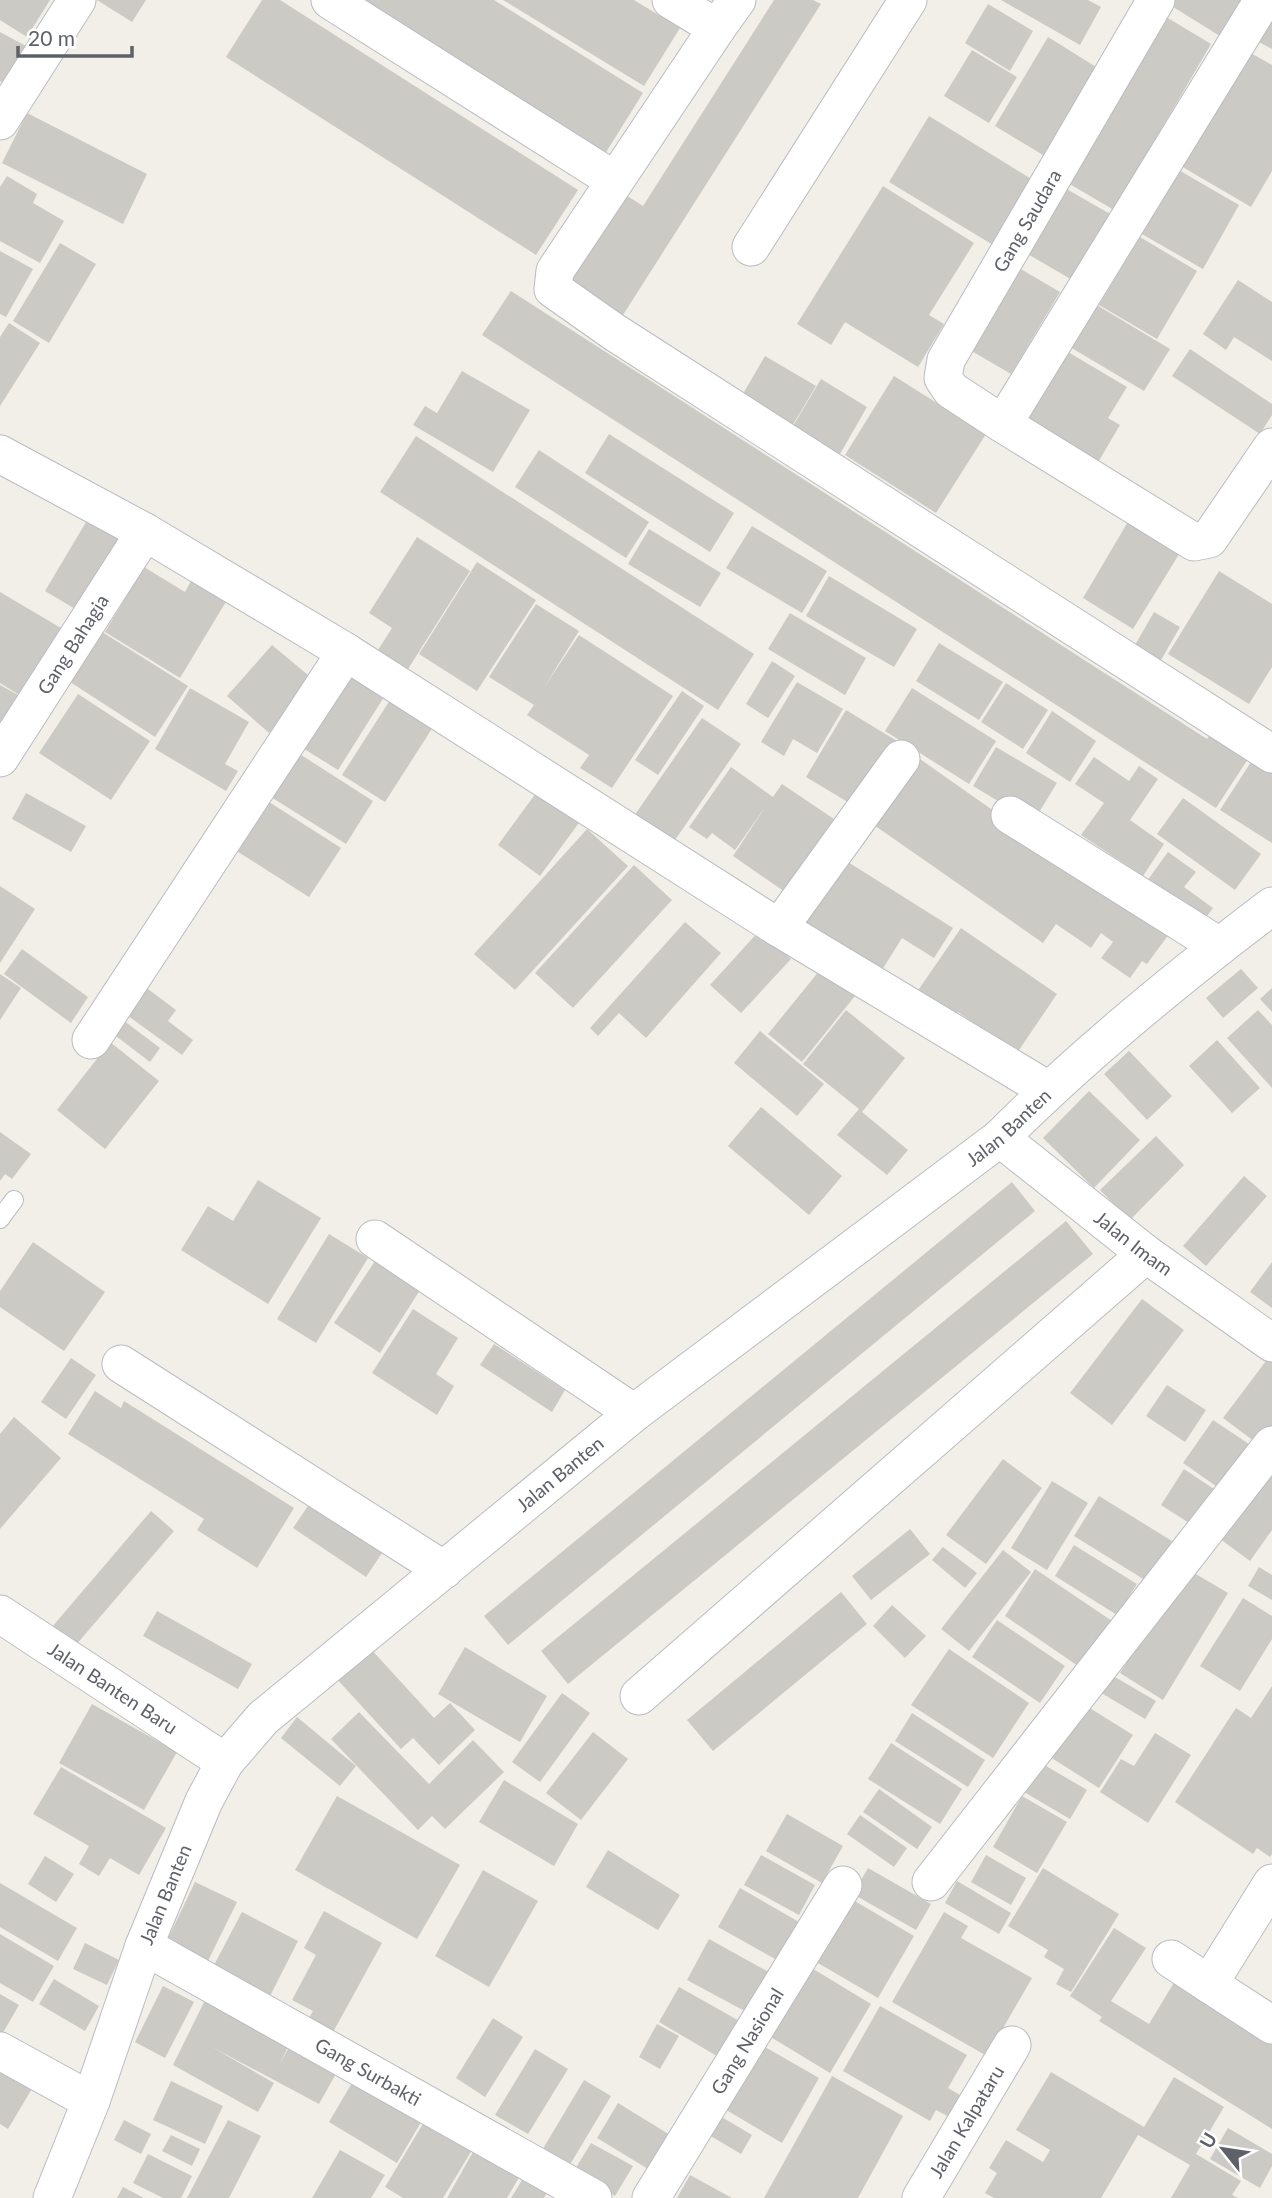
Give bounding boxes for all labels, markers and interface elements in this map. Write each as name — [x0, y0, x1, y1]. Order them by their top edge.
scale bar — [18, 14, 131, 58]
text: 20 m — [28, 25, 75, 50]
street label: Gang Saudara — [988, 165, 1066, 276]
street label: Gang Bahagia — [32, 590, 113, 698]
street label: Jalan Banten — [961, 1083, 1055, 1171]
street label: Jalan Imam — [1090, 1206, 1177, 1280]
street label: Jalan Banten — [511, 1431, 608, 1516]
street label: Jalan Banten Baru — [44, 1637, 182, 1739]
street label: Jalan Banten — [134, 1841, 196, 1948]
street label: Gang Nasional — [705, 1984, 788, 2098]
street label: Gang Surbakti — [311, 2033, 425, 2110]
street label: Jalan Kalpataru — [924, 2061, 1008, 2182]
north arrow — [1188, 2114, 1258, 2184]
text: U — [1194, 2128, 1221, 2152]

